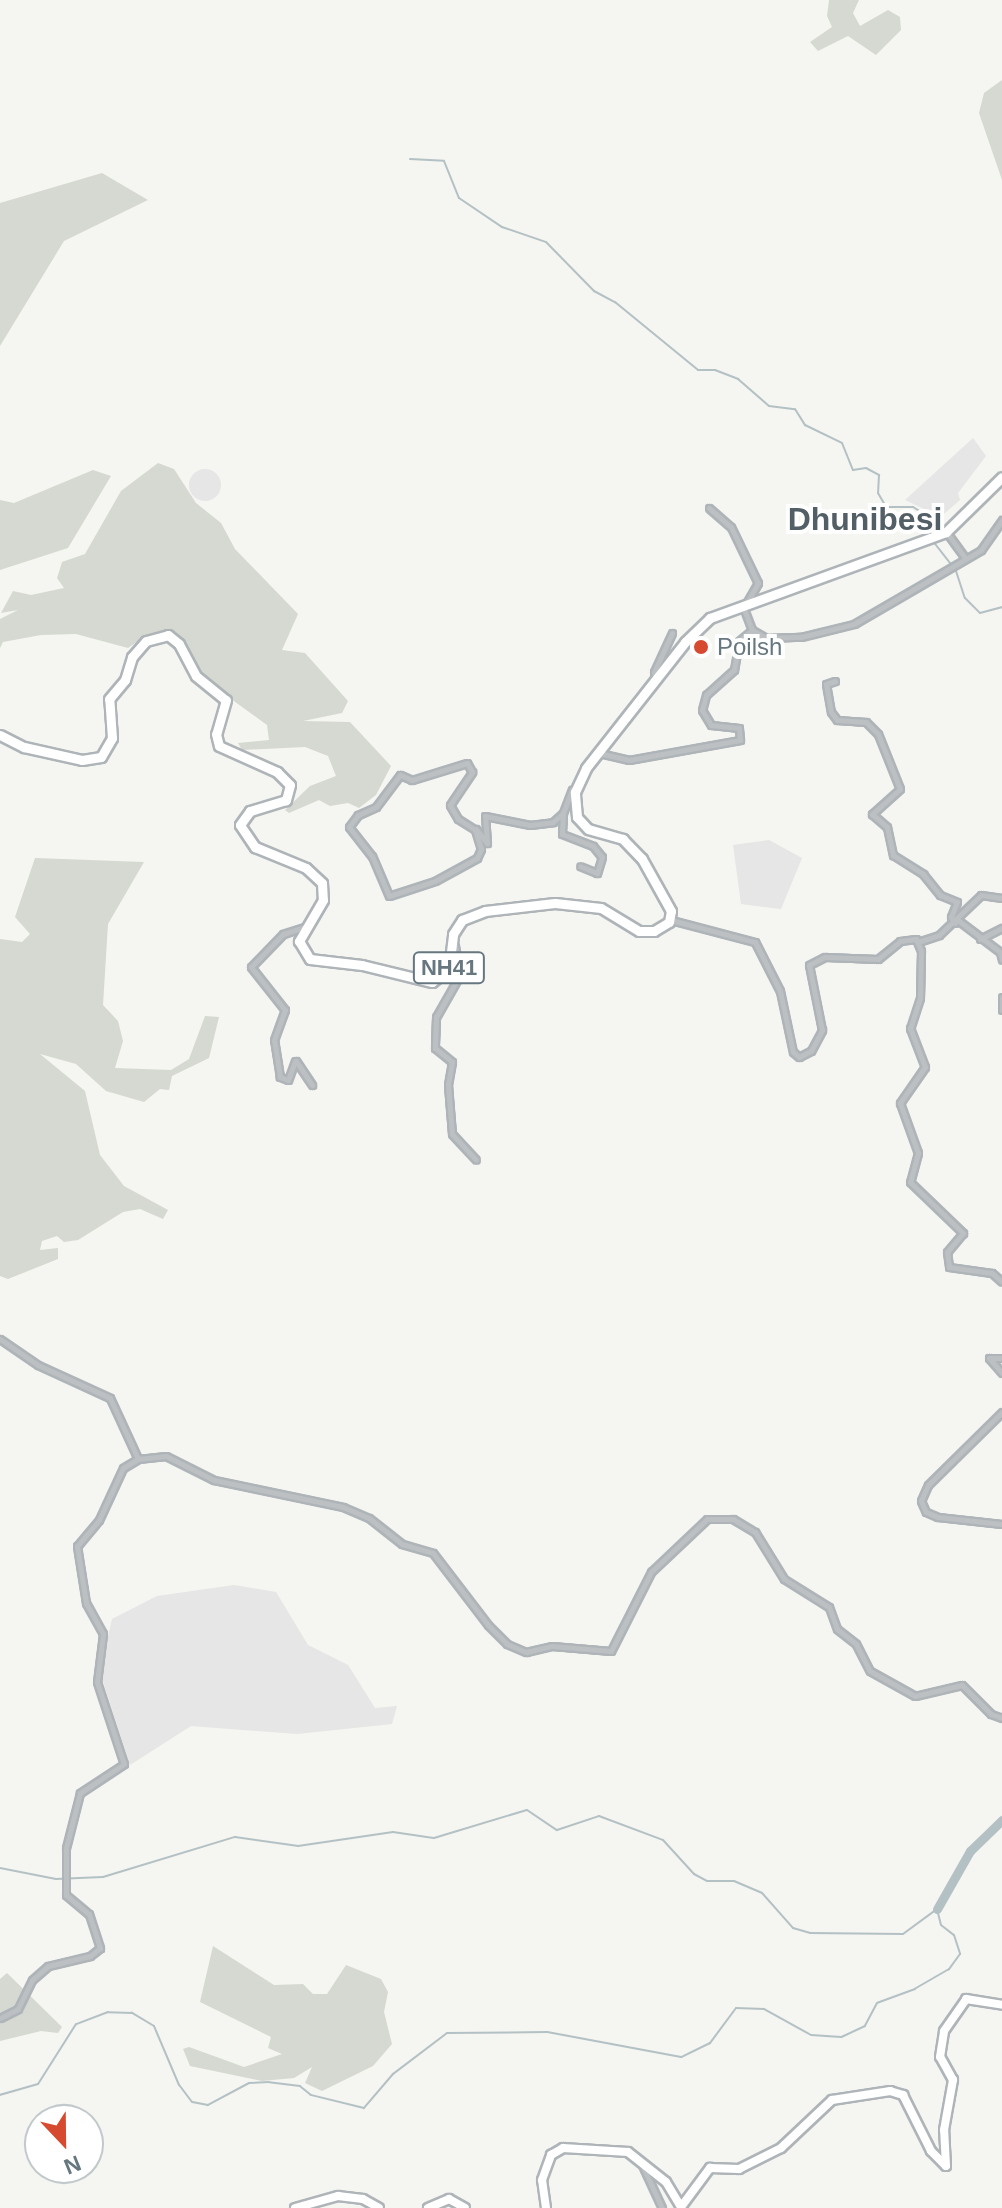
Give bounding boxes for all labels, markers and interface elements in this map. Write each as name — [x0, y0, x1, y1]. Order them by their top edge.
district label: Dhunibesi — [788, 500, 942, 538]
place label: Poilsh — [717, 633, 782, 661]
marker: Poilsh — [692, 638, 710, 656]
road number: NH41 — [411, 950, 487, 986]
north arrow — [24, 2104, 104, 2184]
text: N — [60, 2150, 84, 2179]

